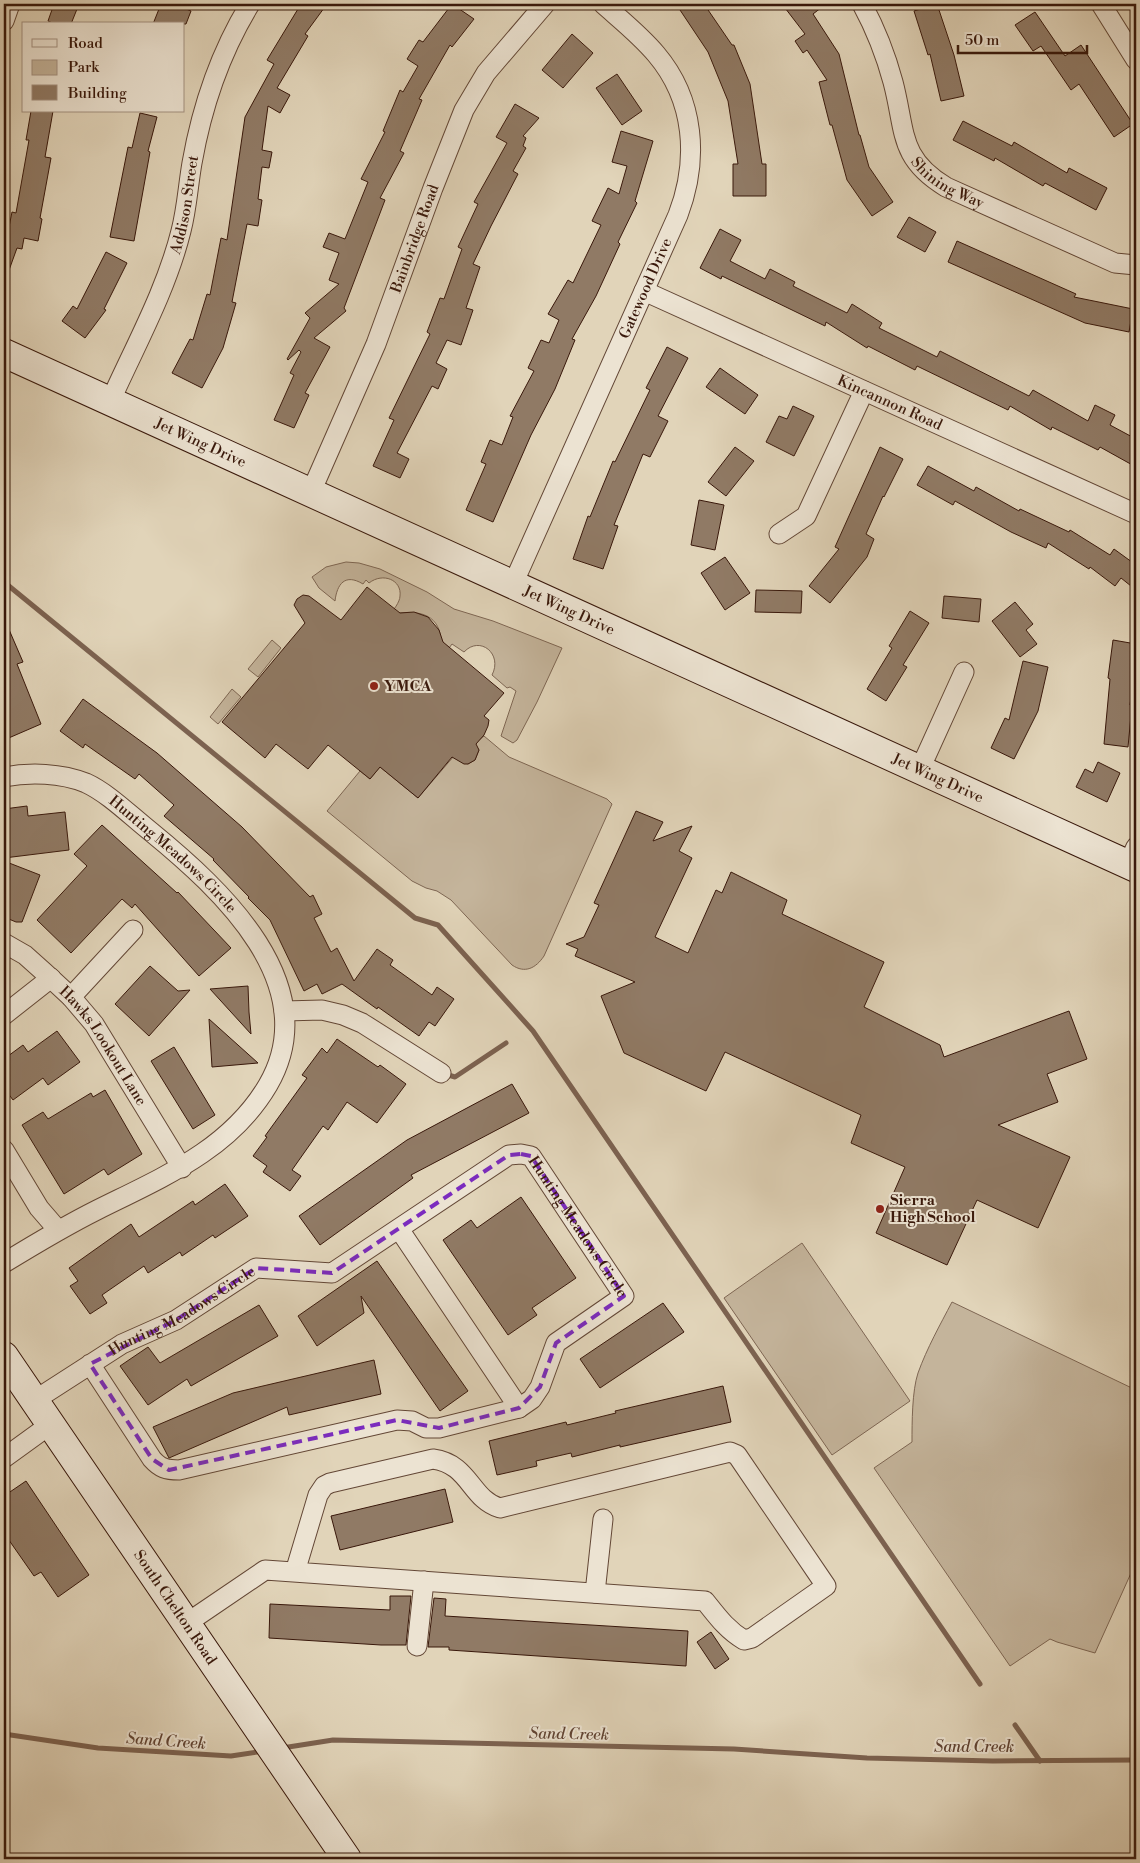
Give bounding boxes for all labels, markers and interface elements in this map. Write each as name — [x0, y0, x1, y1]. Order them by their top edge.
legend — [22, 22, 185, 112]
scale bar — [958, 22, 1086, 54]
text: 50 m — [965, 31, 999, 50]
text: Road — [68, 34, 103, 53]
text: Park — [68, 58, 100, 77]
text: Building — [67, 84, 127, 103]
street label: Addison Street — [166, 153, 203, 257]
street label: Shining Way — [906, 153, 988, 213]
street label: Bainbridge Road — [386, 181, 444, 296]
street label: Gatewood Drive — [615, 235, 676, 342]
street label: Kincannon Road — [834, 371, 946, 435]
street label: Jet Wing Drive — [151, 413, 249, 472]
street label: Jet Wing Drive — [519, 581, 618, 640]
place label: YMCA — [384, 677, 431, 696]
marker: YMCA — [368, 680, 380, 692]
street label: Jet Wing Drive — [888, 749, 986, 807]
street label: Hunting Meadows Circle — [105, 792, 241, 917]
street label: Hawks Lookout Lane — [55, 982, 151, 1109]
street label: Hunting Meadows Circle — [524, 1153, 631, 1301]
place label: Sierra High School — [890, 1191, 976, 1227]
marker: Sierra High School — [874, 1203, 886, 1215]
street label: Hunting Meadows Circle — [105, 1262, 259, 1360]
street label: South Chelton Road — [129, 1546, 221, 1669]
water label: Sand Creek — [529, 1723, 609, 1745]
water label: Sand Creek — [125, 1728, 207, 1754]
water label: Sand Creek — [934, 1737, 1014, 1757]

